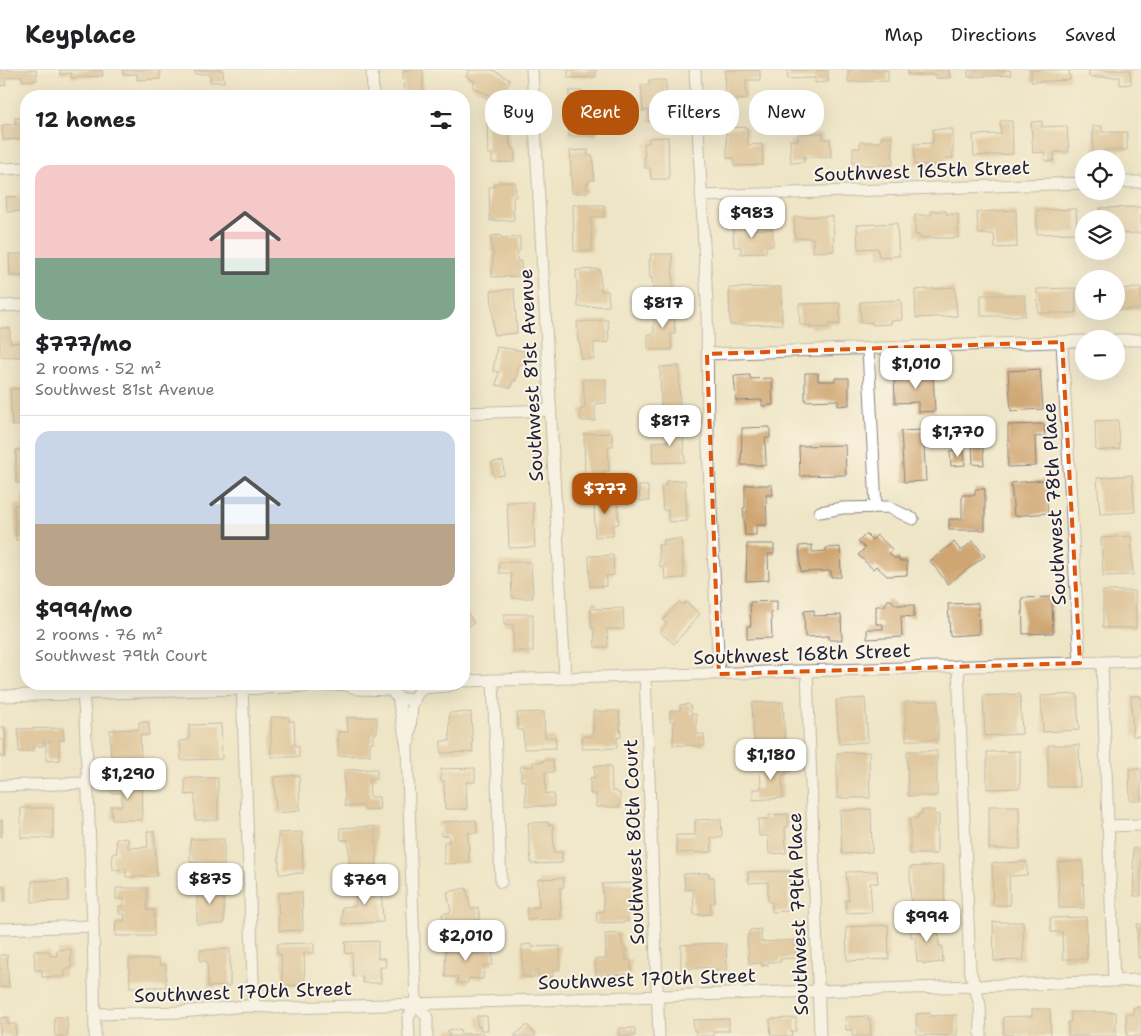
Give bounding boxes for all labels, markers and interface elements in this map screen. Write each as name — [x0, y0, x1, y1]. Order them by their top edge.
text: Keyplace — [25, 19, 136, 51]
text: Map — [885, 23, 923, 47]
text: Directions — [951, 23, 1037, 47]
text: Saved — [1065, 23, 1116, 47]
chip: Buy — [485, 90, 552, 135]
chip: Rent — [562, 90, 639, 135]
chip: Filters — [649, 90, 739, 135]
chip: New — [749, 90, 824, 135]
text: 12 homes — [35, 106, 136, 134]
icon: filters — [427, 106, 455, 134]
map controls — [1075, 150, 1125, 380]
button: locate — [1075, 150, 1125, 200]
street label: Southwest 165th Street — [813, 155, 1031, 187]
pin: $983 — [722, 196, 782, 239]
icon: home — [200, 198, 290, 288]
text: $983 — [730, 202, 774, 223]
button: layers — [1075, 210, 1125, 260]
street label: Southwest 81st Avenue — [513, 268, 549, 482]
button: + — [1075, 270, 1125, 320]
pin: $817 — [633, 286, 693, 329]
text: $817 — [643, 292, 683, 313]
text: $777/mo — [35, 330, 132, 358]
button: − — [1075, 330, 1125, 380]
pin: $1,010 — [875, 348, 957, 390]
text: $1,010 — [891, 353, 941, 374]
text: 2 rooms · 52 m² — [35, 358, 162, 379]
text: Southwest 81st Avenue — [35, 379, 215, 400]
street label: Southwest 78th Place — [1036, 402, 1072, 606]
pin: $817 — [640, 404, 700, 447]
text: $817 — [650, 410, 690, 431]
pin: $1,770 — [917, 416, 999, 458]
text: $1,770 — [932, 421, 984, 442]
icon: home — [200, 463, 290, 553]
pin: $777 — [575, 472, 635, 515]
text: $777 — [583, 478, 627, 499]
text: $994/mo — [35, 596, 133, 624]
text: 2 rooms · 76 m² — [35, 624, 163, 645]
street label: Southwest 168th Street — [693, 638, 911, 670]
text: Southwest 79th Court — [35, 645, 208, 666]
pin: $1,180 — [730, 738, 812, 781]
street label: Southwest 80th Court — [618, 739, 650, 945]
text: $1,180 — [746, 744, 796, 765]
pin: $1,290 — [87, 758, 169, 800]
text: $1,290 — [101, 763, 155, 784]
street label: Southwest 79th Place — [782, 812, 814, 1016]
pin: $875 — [180, 862, 240, 905]
pin: $769 — [335, 864, 395, 906]
text: $875 — [189, 868, 231, 889]
text: $769 — [343, 869, 387, 890]
pin: $994 — [897, 900, 957, 943]
text: $994 — [905, 906, 949, 927]
pin: $2,010 — [425, 920, 507, 962]
text: $2,010 — [439, 925, 493, 946]
street label: Southwest 170th Street — [538, 963, 756, 995]
street label: Southwest 170th Street — [134, 976, 352, 1008]

